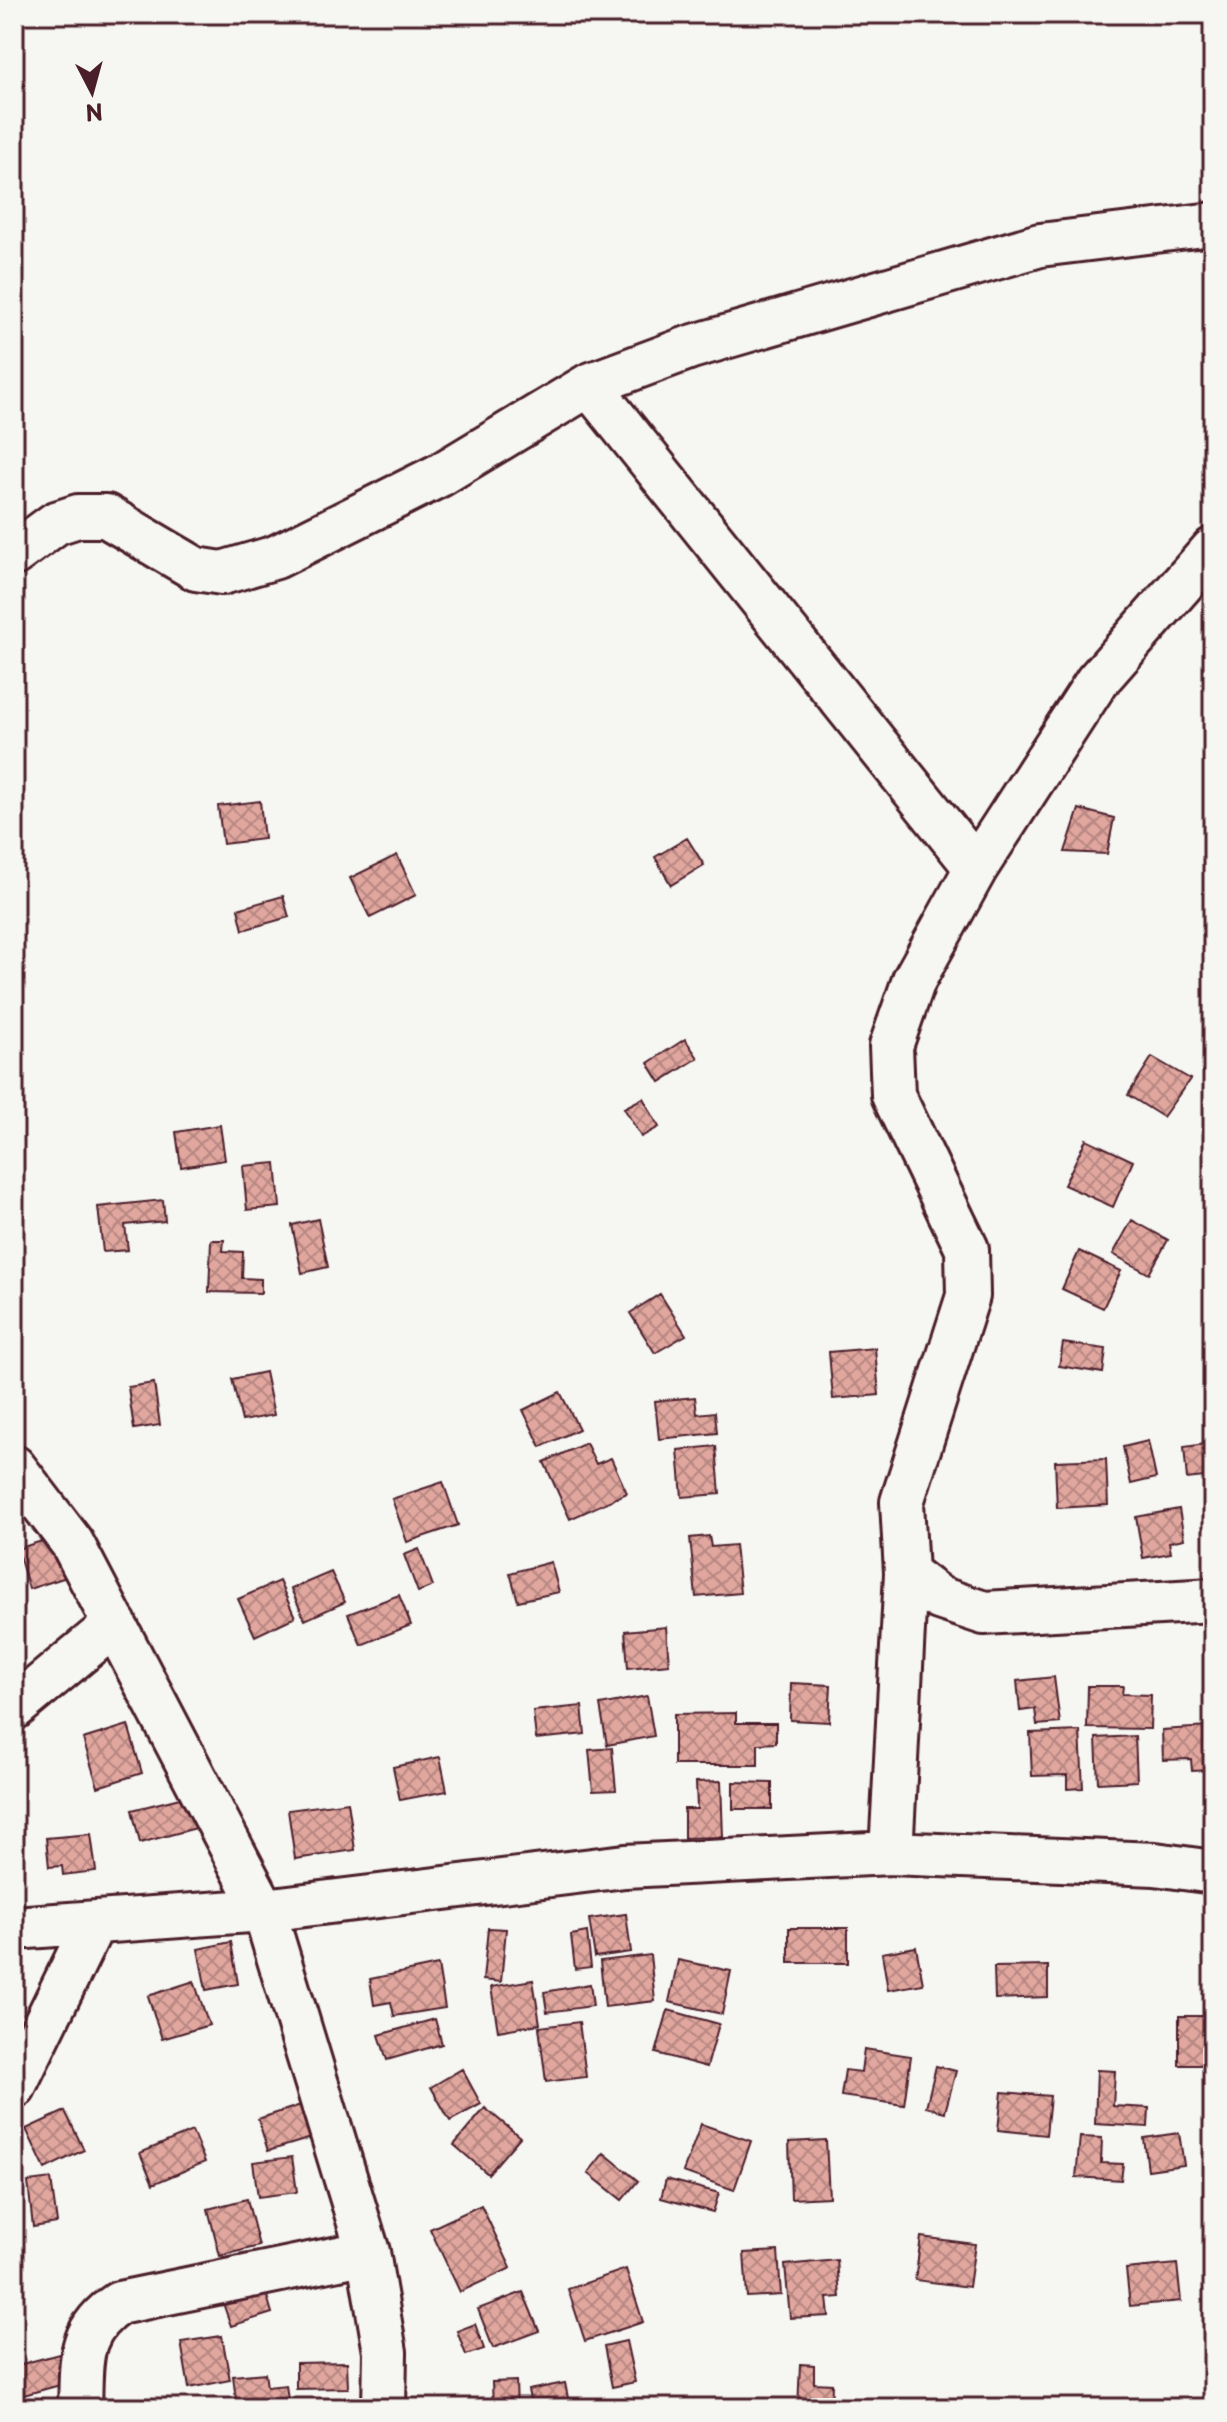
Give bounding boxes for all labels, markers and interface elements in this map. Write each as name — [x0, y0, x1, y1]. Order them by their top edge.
north arrow — [52, 52, 132, 132]
text: N — [84, 96, 105, 131]

